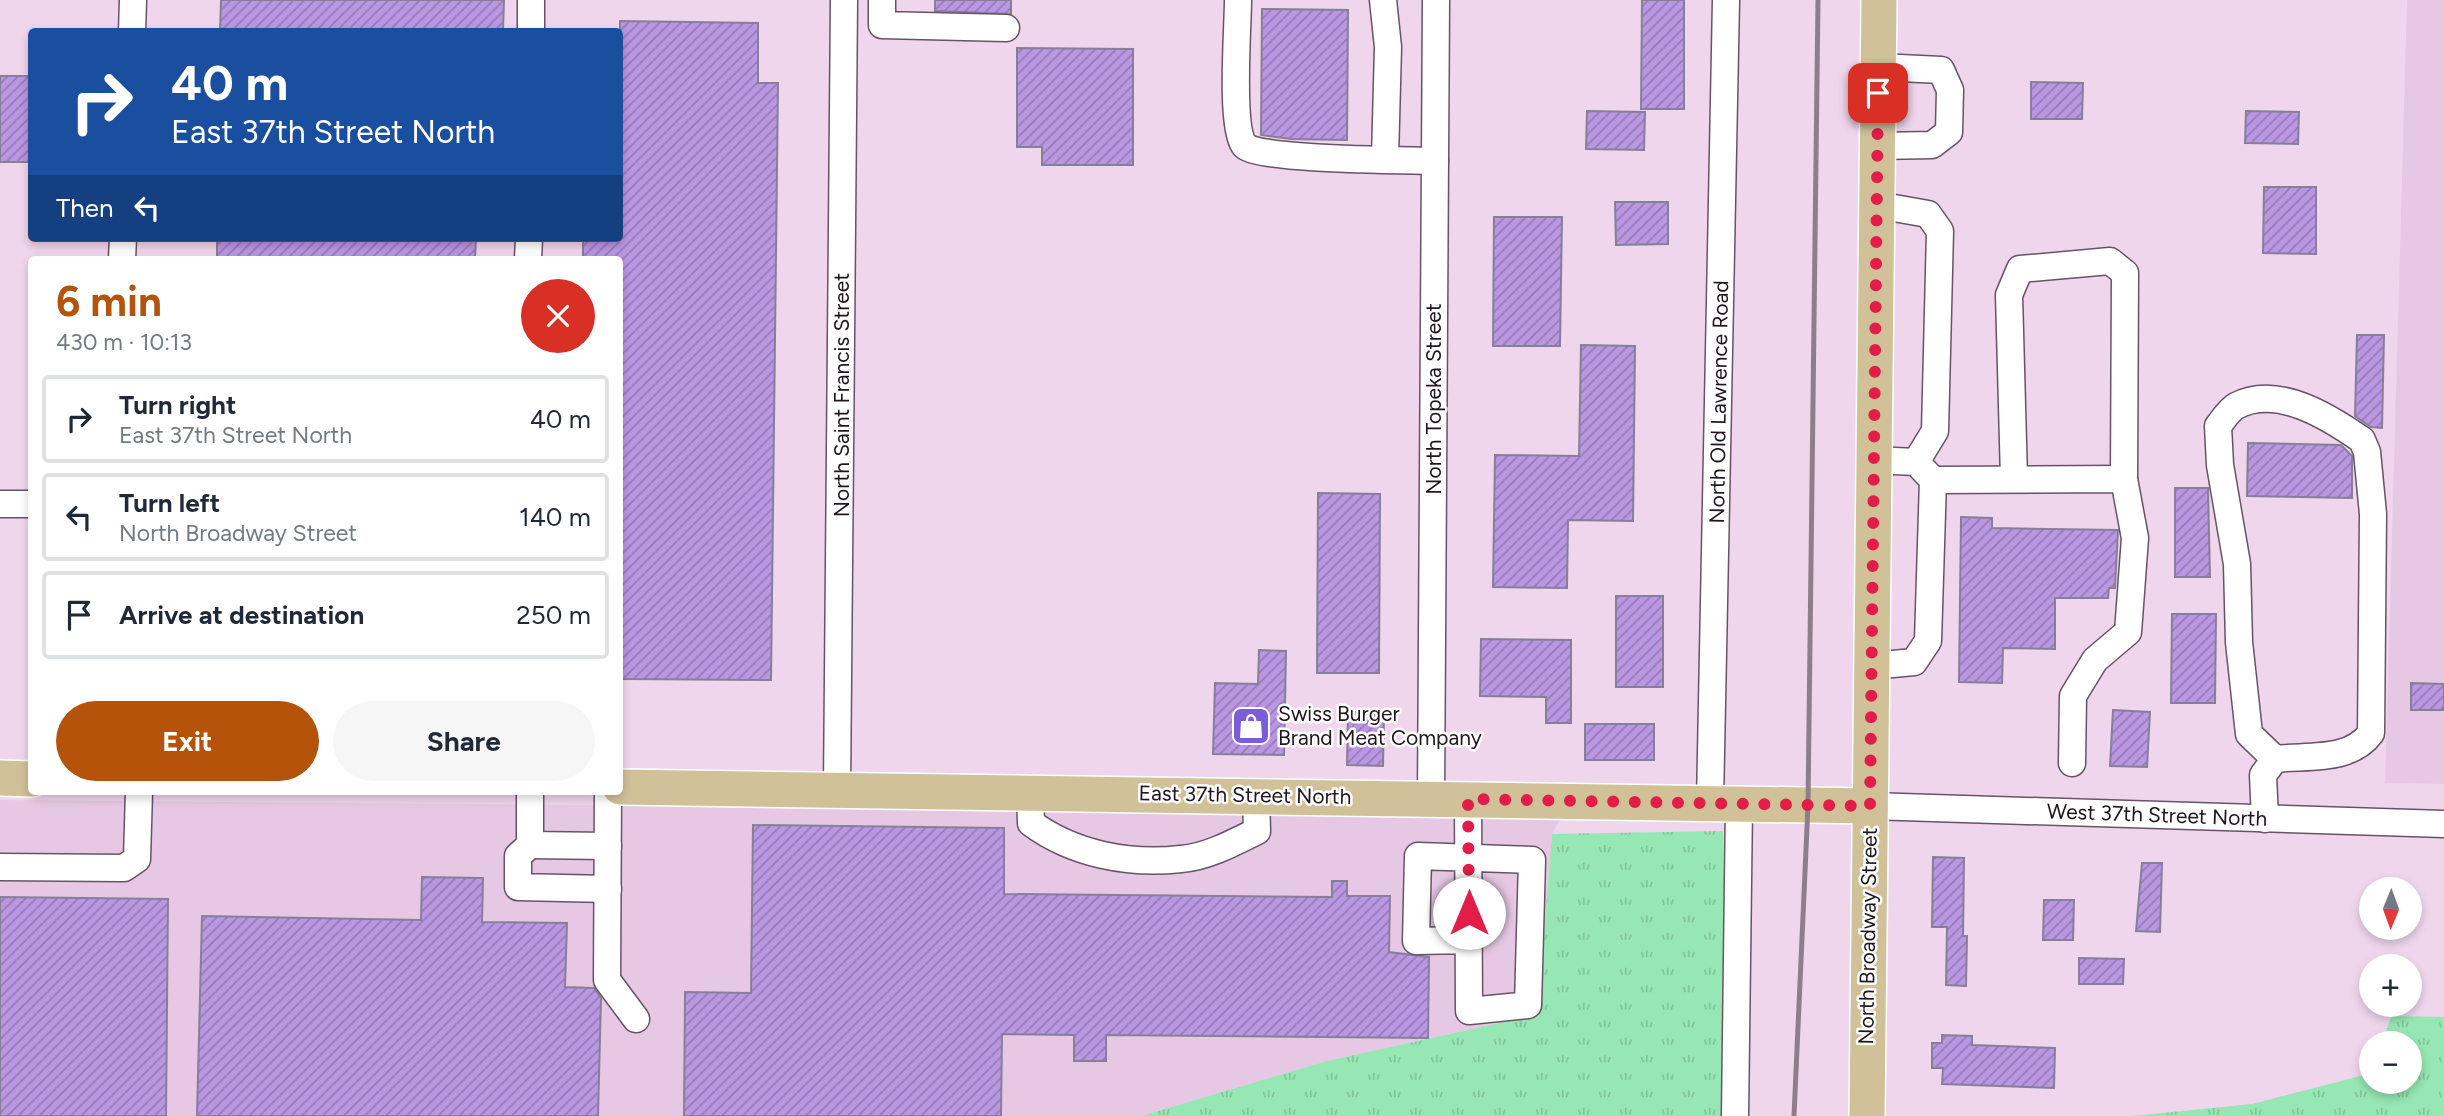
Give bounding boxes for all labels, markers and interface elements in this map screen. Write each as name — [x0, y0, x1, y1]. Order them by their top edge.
text: 40 m — [171, 53, 288, 112]
icon: right — [56, 56, 147, 147]
pin — [1848, 63, 1908, 123]
icon: arrive — [1859, 74, 1897, 112]
text: East 37th Street North — [171, 113, 495, 151]
icon: left — [128, 189, 166, 227]
text: Then — [56, 192, 114, 224]
street label: North Saint Francis Street — [829, 273, 854, 517]
text: 6 min — [56, 276, 162, 327]
button: close — [521, 279, 595, 353]
street label: North Old Lawrence Road — [1704, 280, 1733, 524]
street label: North Topeka Street — [1421, 303, 1446, 495]
text: 430 m · 10:13 — [56, 328, 192, 356]
text: Turn right — [119, 389, 236, 421]
icon: right — [60, 400, 98, 438]
text: 40 m — [530, 403, 591, 435]
text: East 37th Street North — [119, 421, 352, 449]
text: Turn left — [119, 487, 220, 519]
icon: left — [60, 498, 98, 536]
text: 140 m — [519, 501, 591, 533]
text: North Broadway Street — [119, 519, 357, 547]
icon: arrive — [60, 596, 98, 634]
text: Arrive at destination — [119, 599, 364, 631]
text: 250 m — [516, 599, 591, 631]
button: Exit — [56, 701, 319, 781]
button: Share — [333, 701, 595, 781]
place label: Swiss Burger Brand Meat Company — [1278, 701, 1482, 750]
shop icon: Swiss Burger Brand Meat Company — [1230, 705, 1272, 747]
street label: East 37th Street North — [1138, 780, 1352, 809]
street label: West 37th Street North — [2046, 798, 2268, 831]
street label: North Broadway Street — [1853, 827, 1882, 1045]
position arrow — [1432, 876, 1506, 950]
north arrow — [2359, 877, 2422, 940]
map controls — [2359, 877, 2422, 1094]
button: + — [2359, 954, 2422, 1017]
button: − — [2359, 1031, 2422, 1094]

